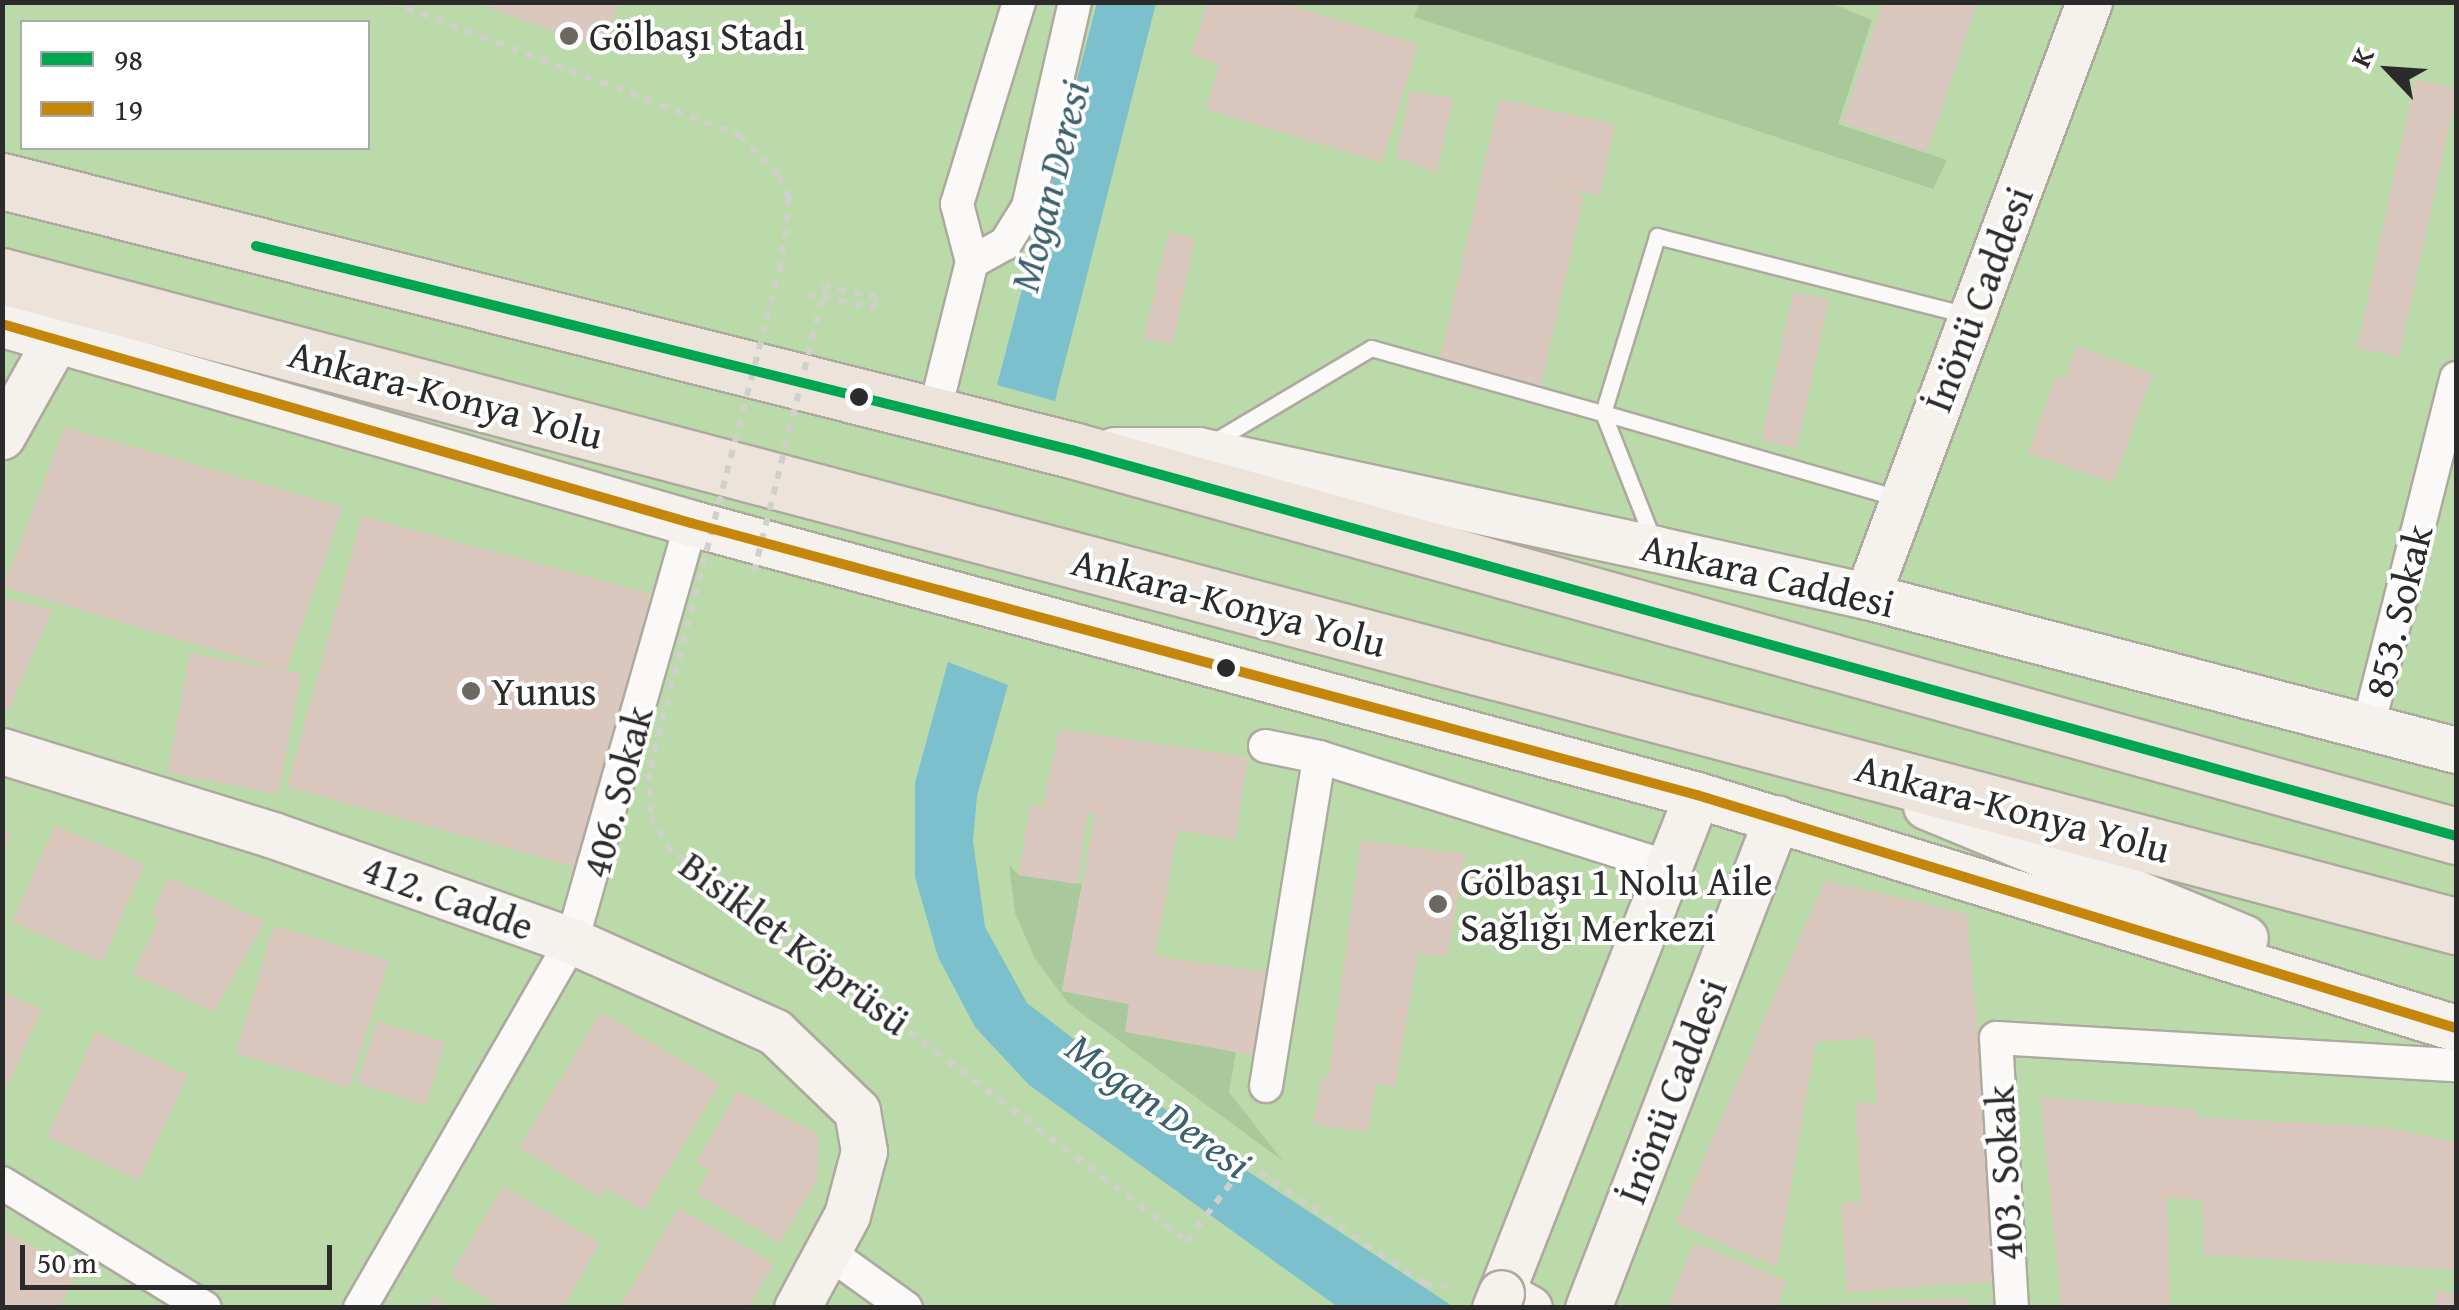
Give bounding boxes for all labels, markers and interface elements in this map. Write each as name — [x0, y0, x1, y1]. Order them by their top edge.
place label: Gölbaşı Stadı — [589, 12, 805, 60]
legend — [20, 20, 370, 150]
north arrow — [2339, 20, 2439, 120]
marker: Gölbaşı Stadı — [558, 25, 580, 47]
text: 98 — [114, 37, 143, 81]
text: K — [2339, 40, 2384, 74]
water label: Mogan Deresi — [998, 75, 1100, 297]
text: 19 — [114, 87, 143, 131]
street label: İnönü Caddesi — [1913, 180, 2043, 418]
street label: Ankara-Konya Yolu — [284, 329, 608, 459]
unlabelled marker — [849, 387, 869, 407]
street label: 853. Sokak — [2353, 520, 2443, 702]
street label: Ankara Caddesi — [1636, 522, 1900, 628]
street label: Ankara-Konya Yolu — [1067, 537, 1391, 667]
unlabelled marker — [1216, 658, 1236, 678]
place label: Yunus — [491, 667, 597, 715]
marker: Yunus — [460, 680, 482, 702]
street label: 406. Sokak — [571, 701, 663, 883]
street label: Ankara-Konya Yolu — [1851, 743, 2175, 873]
street label: Bisiklet Köprüsü — [671, 841, 919, 1045]
street label: 412. Cadde — [356, 844, 540, 950]
place label: Gölbaşı 1 Nolu Aile Sağlığı Merkezi — [1460, 857, 1773, 951]
marker: Gölbaşı 1 Nolu Aile Sağlığı Merkezi — [1425, 891, 1451, 917]
street label: İnönü Caddesi — [1607, 972, 1737, 1210]
water label: Mogan Deresi — [1057, 1021, 1261, 1189]
street label: 403. Sokak — [1975, 1084, 2033, 1262]
scale bar — [25, 1225, 338, 1287]
text: 50 m — [37, 1240, 97, 1284]

